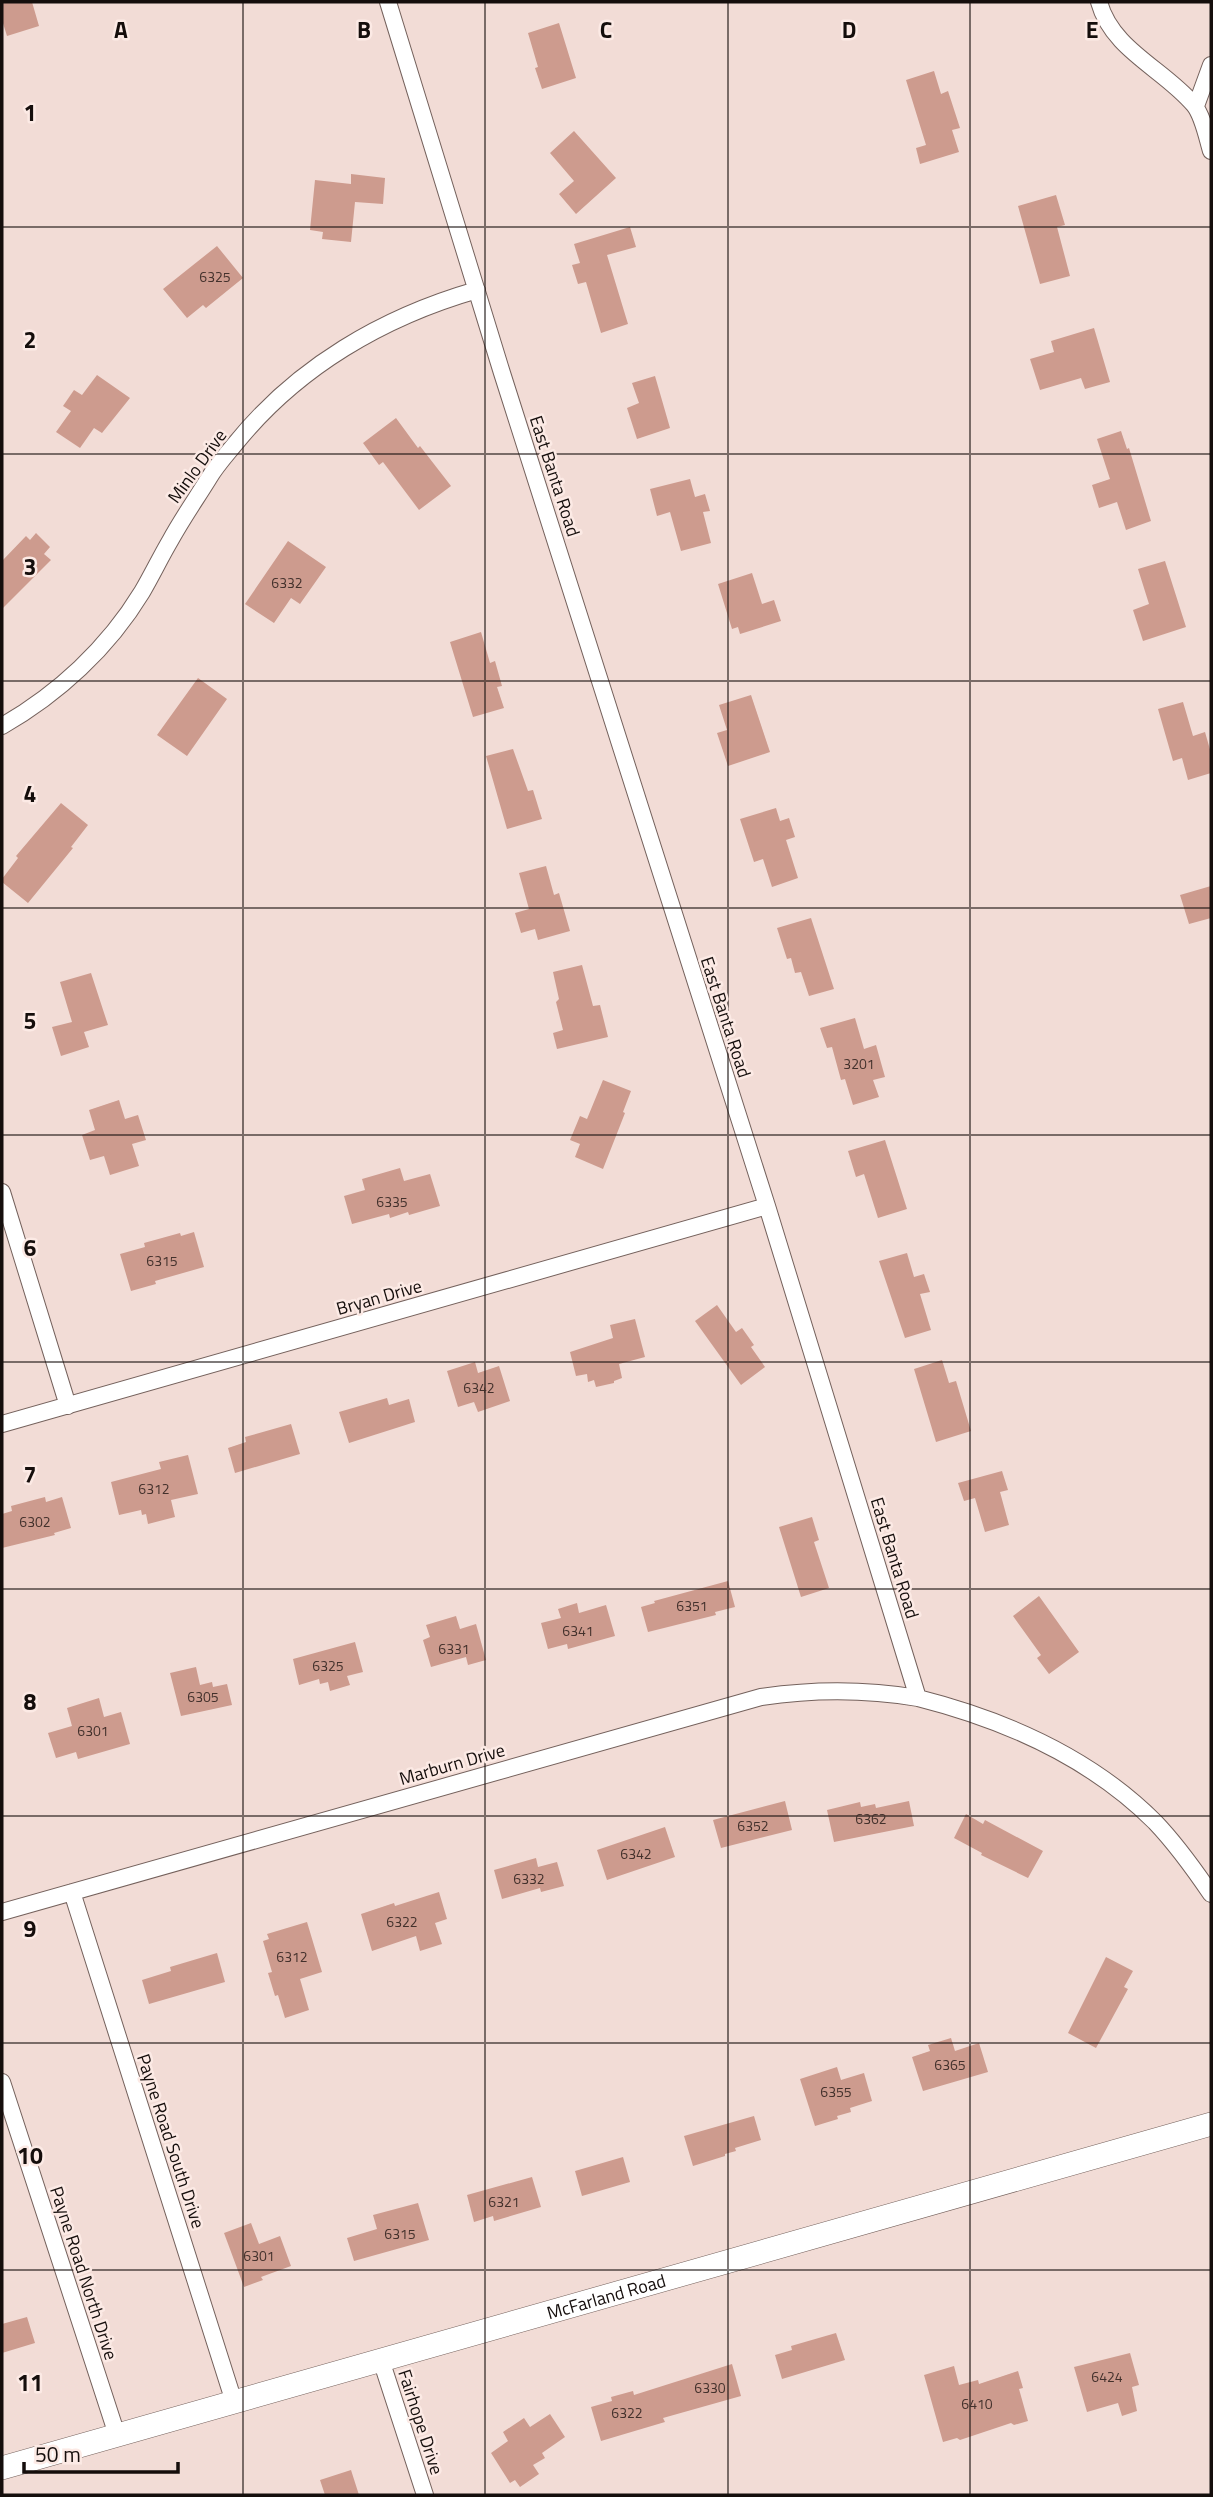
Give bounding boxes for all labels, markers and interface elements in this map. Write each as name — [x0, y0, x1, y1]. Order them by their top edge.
text: A — [114, 12, 128, 47]
text: B — [357, 12, 371, 47]
text: C — [600, 12, 612, 47]
text: D — [842, 12, 856, 47]
text: E — [1086, 12, 1098, 47]
text: 1 — [24, 95, 36, 130]
house number: 6325 — [199, 266, 231, 287]
text: 2 — [24, 322, 36, 357]
street label: East Banta Road — [523, 412, 587, 540]
street label: Minlo Drive — [161, 423, 233, 509]
text: 3 — [24, 549, 36, 584]
house number: 6332 — [271, 572, 303, 593]
text: 4 — [24, 776, 36, 811]
street label: East Banta Road — [694, 953, 758, 1081]
text: 5 — [24, 1003, 36, 1038]
house number: 3201 — [843, 1053, 875, 1074]
house number: 6335 — [376, 1191, 408, 1212]
text: 6 — [24, 1230, 37, 1265]
house number: 6315 — [146, 1250, 178, 1271]
street label: Bryan Drive — [333, 1272, 425, 1322]
house number: 6342 — [463, 1377, 495, 1398]
text: 7 — [24, 1457, 36, 1492]
house number: 6312 — [138, 1478, 170, 1499]
street label: East Banta Road — [864, 1494, 926, 1622]
house number: 6302 — [19, 1511, 51, 1532]
house number: 6351 — [676, 1595, 708, 1616]
house number: 6341 — [562, 1620, 594, 1641]
house number: 6331 — [438, 1638, 470, 1659]
house number: 6325 — [312, 1655, 344, 1676]
text: 8 — [24, 1684, 37, 1719]
house number: 6305 — [187, 1686, 219, 1707]
house number: 6301 — [77, 1720, 109, 1741]
street label: Marburn Drive — [396, 1736, 508, 1792]
house number: 6362 — [855, 1808, 887, 1829]
house number: 6352 — [737, 1815, 769, 1836]
house number: 6342 — [620, 1843, 652, 1864]
house number: 6332 — [513, 1868, 545, 1889]
text: 9 — [24, 1911, 37, 1946]
house number: 6322 — [386, 1911, 418, 1932]
house number: 6312 — [276, 1946, 308, 1967]
street label: Payne Road South Drive — [130, 2050, 212, 2232]
house number: 6365 — [934, 2054, 966, 2075]
house number: 6355 — [820, 2081, 852, 2102]
text: 10 — [17, 2138, 43, 2173]
street label: Payne Road North Drive — [43, 2183, 125, 2363]
house number: 6321 — [488, 2191, 520, 2212]
house number: 6315 — [384, 2223, 416, 2244]
house number: 6301 — [243, 2245, 275, 2266]
street label: McFarland Road — [543, 2266, 669, 2326]
text: 11 — [17, 2365, 43, 2400]
street label: Fairhope Drive — [391, 2366, 451, 2478]
house number: 6424 — [1091, 2366, 1123, 2387]
house number: 6330 — [694, 2377, 726, 2398]
house number: 6410 — [961, 2393, 993, 2414]
house number: 6322 — [611, 2402, 643, 2423]
scale bar — [24, 2430, 178, 2474]
text: 50 m — [35, 2438, 81, 2470]

